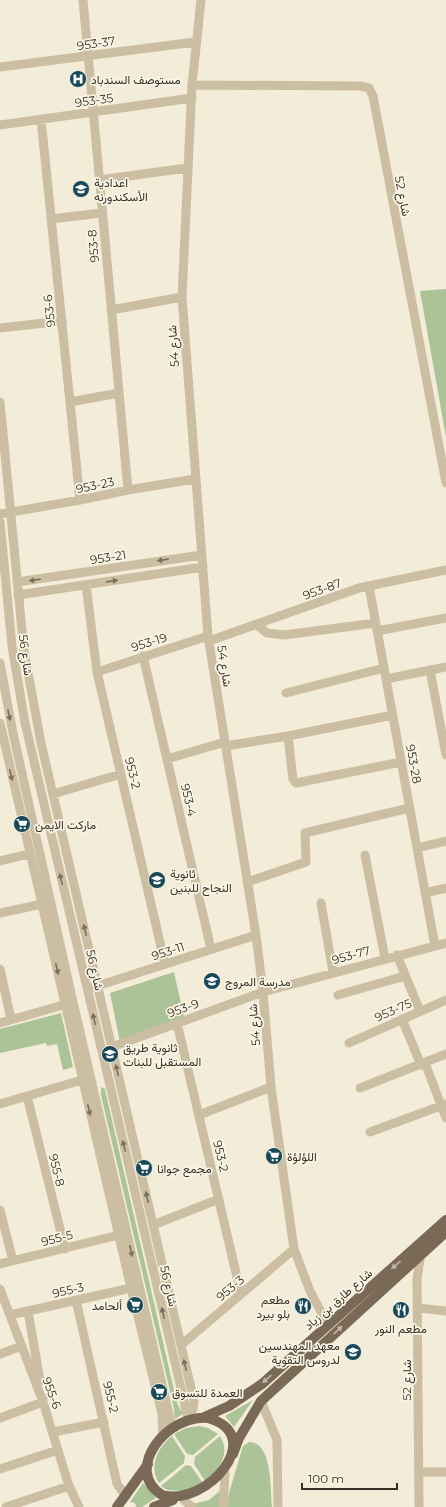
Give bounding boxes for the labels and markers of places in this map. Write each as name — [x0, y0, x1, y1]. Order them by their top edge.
hospital icon: مستوصف السندباد — [68, 69, 88, 89]
place label: مستوصف السندباد — [91, 72, 181, 88]
place label: اعدادية الأسكندورنه — [94, 175, 148, 205]
school or university icon: اعدادية الأسكندورنه — [71, 179, 91, 199]
supermarket icon: ماركت الايمن — [12, 814, 32, 834]
place label: ماركت الايمن — [35, 817, 96, 833]
place label: ثانوية النجاح للبنين — [170, 866, 232, 897]
school or university icon: ثانوية النجاح للبنين — [147, 870, 167, 890]
school or university icon: مدرسة المروج — [202, 971, 222, 991]
place label: مدرسة المروج — [225, 974, 291, 991]
place label: ثانوية طريق المستقبل للبنات — [123, 1040, 201, 1070]
school or university icon: ثانوية طريق المستقبل للبنات — [100, 1044, 120, 1064]
supermarket icon: اللؤلؤة — [264, 1146, 284, 1166]
place label: اللؤلؤة — [287, 1149, 317, 1165]
supermarket icon: مجمع جوانا — [134, 1158, 154, 1178]
place label: مجمع جوانا — [157, 1161, 212, 1178]
place label: مطعم بلو بيرد — [256, 1292, 290, 1322]
supermarket icon: ألحامد — [125, 1295, 145, 1315]
restaurant icon: مطعم بلو بيرد — [293, 1296, 313, 1316]
place label: ألحامد — [92, 1298, 122, 1313]
restaurant icon: مطعم النور — [391, 1300, 411, 1320]
place label: مطعم النور — [374, 1321, 427, 1337]
place label: معهد المهندسين لدروس التقوية — [259, 1338, 340, 1368]
school or university icon: معهد المهندسين لدروس التقوية — [343, 1342, 363, 1362]
supermarket icon: العمدة للتسوق — [149, 1382, 169, 1402]
place label: العمدة للتسوق — [172, 1385, 242, 1401]

